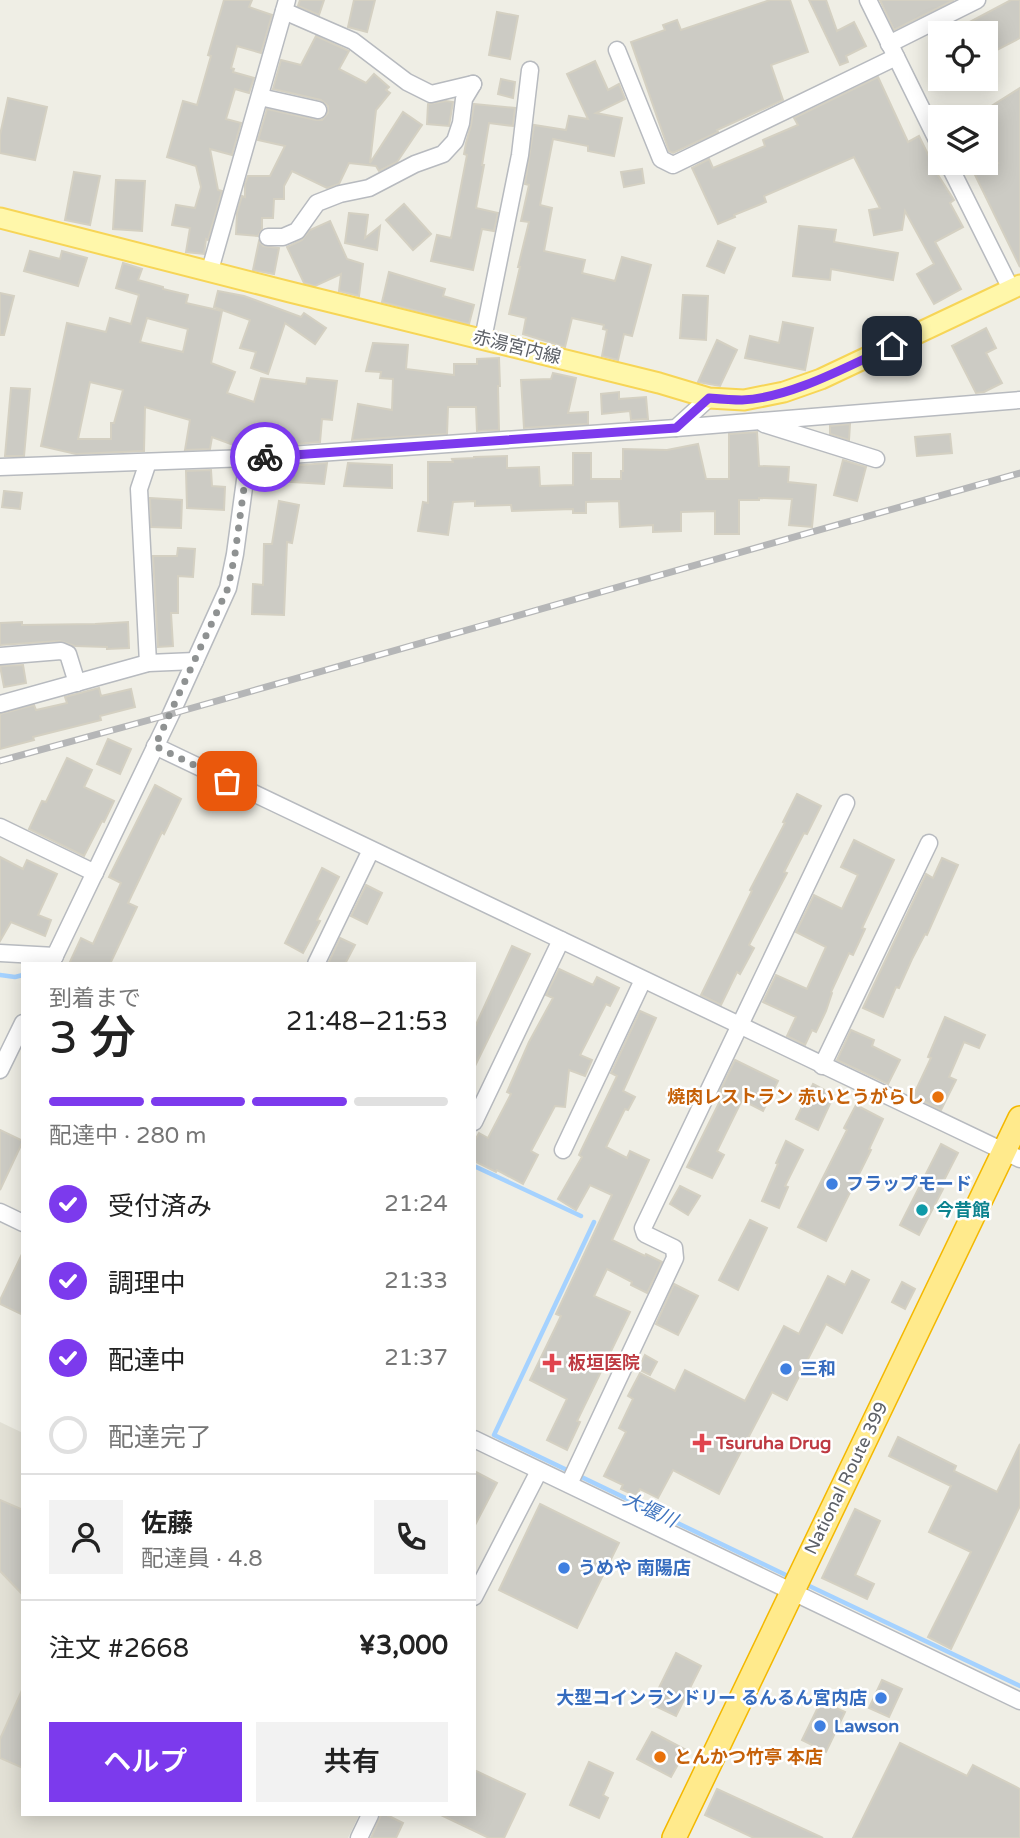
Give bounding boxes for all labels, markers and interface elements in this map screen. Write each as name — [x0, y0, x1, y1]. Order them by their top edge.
map controls — [928, 21, 998, 175]
button: locate — [928, 21, 998, 91]
button: layers — [928, 105, 998, 175]
pin — [862, 316, 922, 376]
street label: 赤湯宮内線 — [471, 325, 563, 369]
icon: home — [873, 327, 911, 365]
courier — [230, 422, 300, 492]
icon: bike — [246, 438, 284, 476]
pin — [197, 751, 257, 811]
icon: bag — [208, 762, 246, 800]
text: 到着まで — [49, 985, 141, 1013]
text: 21:48–21:53 — [286, 1006, 448, 1037]
text: 3 分 — [49, 1011, 136, 1066]
place label: 焼肉レストラン 赤いとうがらし — [667, 1086, 924, 1108]
marker: 焼肉レストラン 赤いとうがらし — [930, 1089, 946, 1105]
text: 配達中 · 280 m — [49, 1122, 206, 1150]
place label: フラップモード — [846, 1173, 972, 1195]
marker: フラップモード — [824, 1176, 840, 1192]
icon: check — [49, 1185, 87, 1223]
text: 21:24 — [384, 1190, 448, 1218]
text: 受付済み — [108, 1191, 212, 1222]
place label: 今昔館 — [936, 1199, 990, 1221]
marker: 今昔館 — [914, 1202, 930, 1218]
icon: check — [49, 1262, 87, 1300]
text: 21:33 — [384, 1267, 448, 1295]
text: 調理中 — [108, 1268, 186, 1299]
icon: check — [49, 1339, 87, 1377]
text: 21:37 — [384, 1344, 448, 1372]
text: 配達中 — [108, 1345, 186, 1376]
place label: 板垣医院 — [568, 1352, 640, 1374]
marker: 板垣医院 — [542, 1353, 562, 1373]
place label: 三和 — [800, 1358, 836, 1380]
marker: 三和 — [778, 1361, 794, 1377]
street label: National Route 399 — [799, 1398, 893, 1558]
text: 配達完了 — [108, 1422, 212, 1453]
place label: Tsuruha Drug — [715, 1432, 831, 1454]
marker: Tsuruha Drug — [694, 1435, 710, 1451]
water label: 大堰川 — [620, 1488, 682, 1533]
button: person — [49, 1500, 123, 1574]
button: phone — [374, 1500, 448, 1574]
text: 佐藤 — [141, 1508, 193, 1539]
text: 配達員 · 4.8 — [141, 1545, 263, 1573]
place label: うめや 南陽店 — [578, 1557, 691, 1579]
marker: うめや 南陽店 — [556, 1560, 572, 1576]
text: ¥3,000 — [359, 1630, 448, 1661]
text: 注文 #2668 — [49, 1633, 189, 1664]
place label: 大型コインランドリー るんるん宮内店 — [556, 1687, 867, 1709]
marker: 大型コインランドリー るんるん宮内店 — [873, 1690, 889, 1706]
place label: Lawson — [834, 1715, 899, 1737]
marker: Lawson — [812, 1718, 828, 1734]
button: ヘルプ — [49, 1722, 242, 1802]
button: 共有 — [256, 1722, 448, 1802]
place label: とんかつ竹亭 本店 — [674, 1746, 823, 1768]
marker: とんかつ竹亭 本店 — [652, 1749, 668, 1765]

